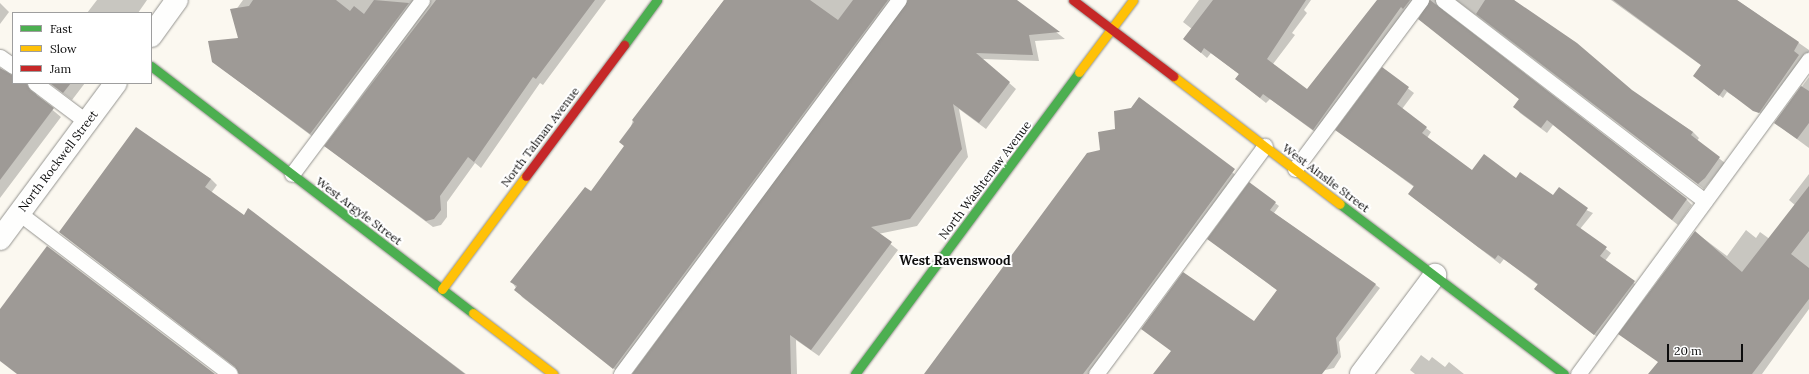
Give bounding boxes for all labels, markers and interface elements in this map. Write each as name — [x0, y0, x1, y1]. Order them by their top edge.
legend — [12, 12, 152, 84]
text: Fast — [50, 21, 73, 36]
text: Slow — [50, 41, 77, 56]
text: Jam — [50, 61, 71, 76]
street label: North Talman Avenue — [498, 84, 582, 190]
street label: North Rockwell Street — [15, 107, 101, 215]
street label: North Washtenaw Avenue — [936, 118, 1034, 242]
street label: West Ainslie Street — [1280, 141, 1372, 215]
street label: West Argyle Street — [313, 174, 405, 248]
district label: West Ravenswood — [899, 253, 1011, 269]
scale bar — [1669, 336, 1745, 362]
text: 20 m — [1674, 343, 1702, 358]

